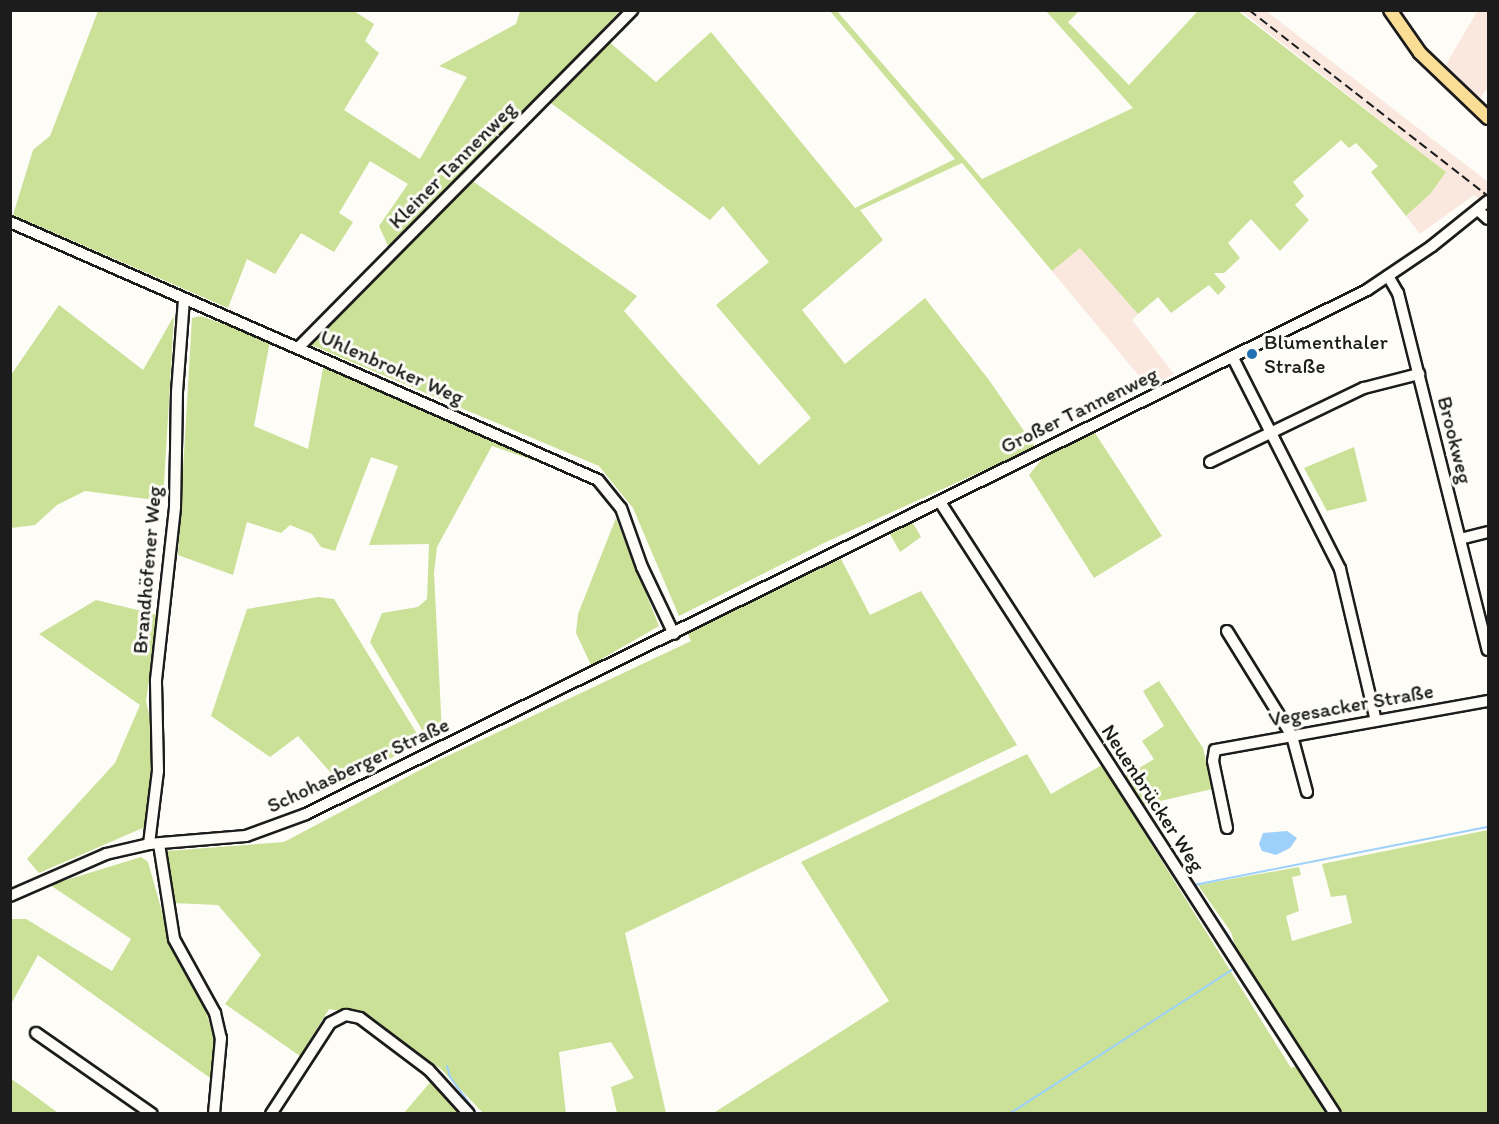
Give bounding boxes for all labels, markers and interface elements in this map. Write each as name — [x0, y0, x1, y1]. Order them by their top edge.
street label: Kleiner Tannenweg — [383, 96, 521, 234]
street label: Uhlenbroker Weg — [316, 324, 468, 410]
place label: Blumenthaler Straße — [1264, 329, 1388, 379]
marker: Blumenthaler Straße — [1245, 347, 1259, 361]
street label: Großer Tannenweg — [997, 361, 1161, 459]
street label: Brookweg — [1432, 394, 1478, 486]
street label: Brandhöfener Weg — [127, 485, 167, 655]
street label: Vegesacker Straße — [1267, 678, 1435, 732]
street label: Schohasberger Straße — [263, 712, 453, 818]
street label: Neuenbrücker Weg — [1096, 720, 1210, 876]

